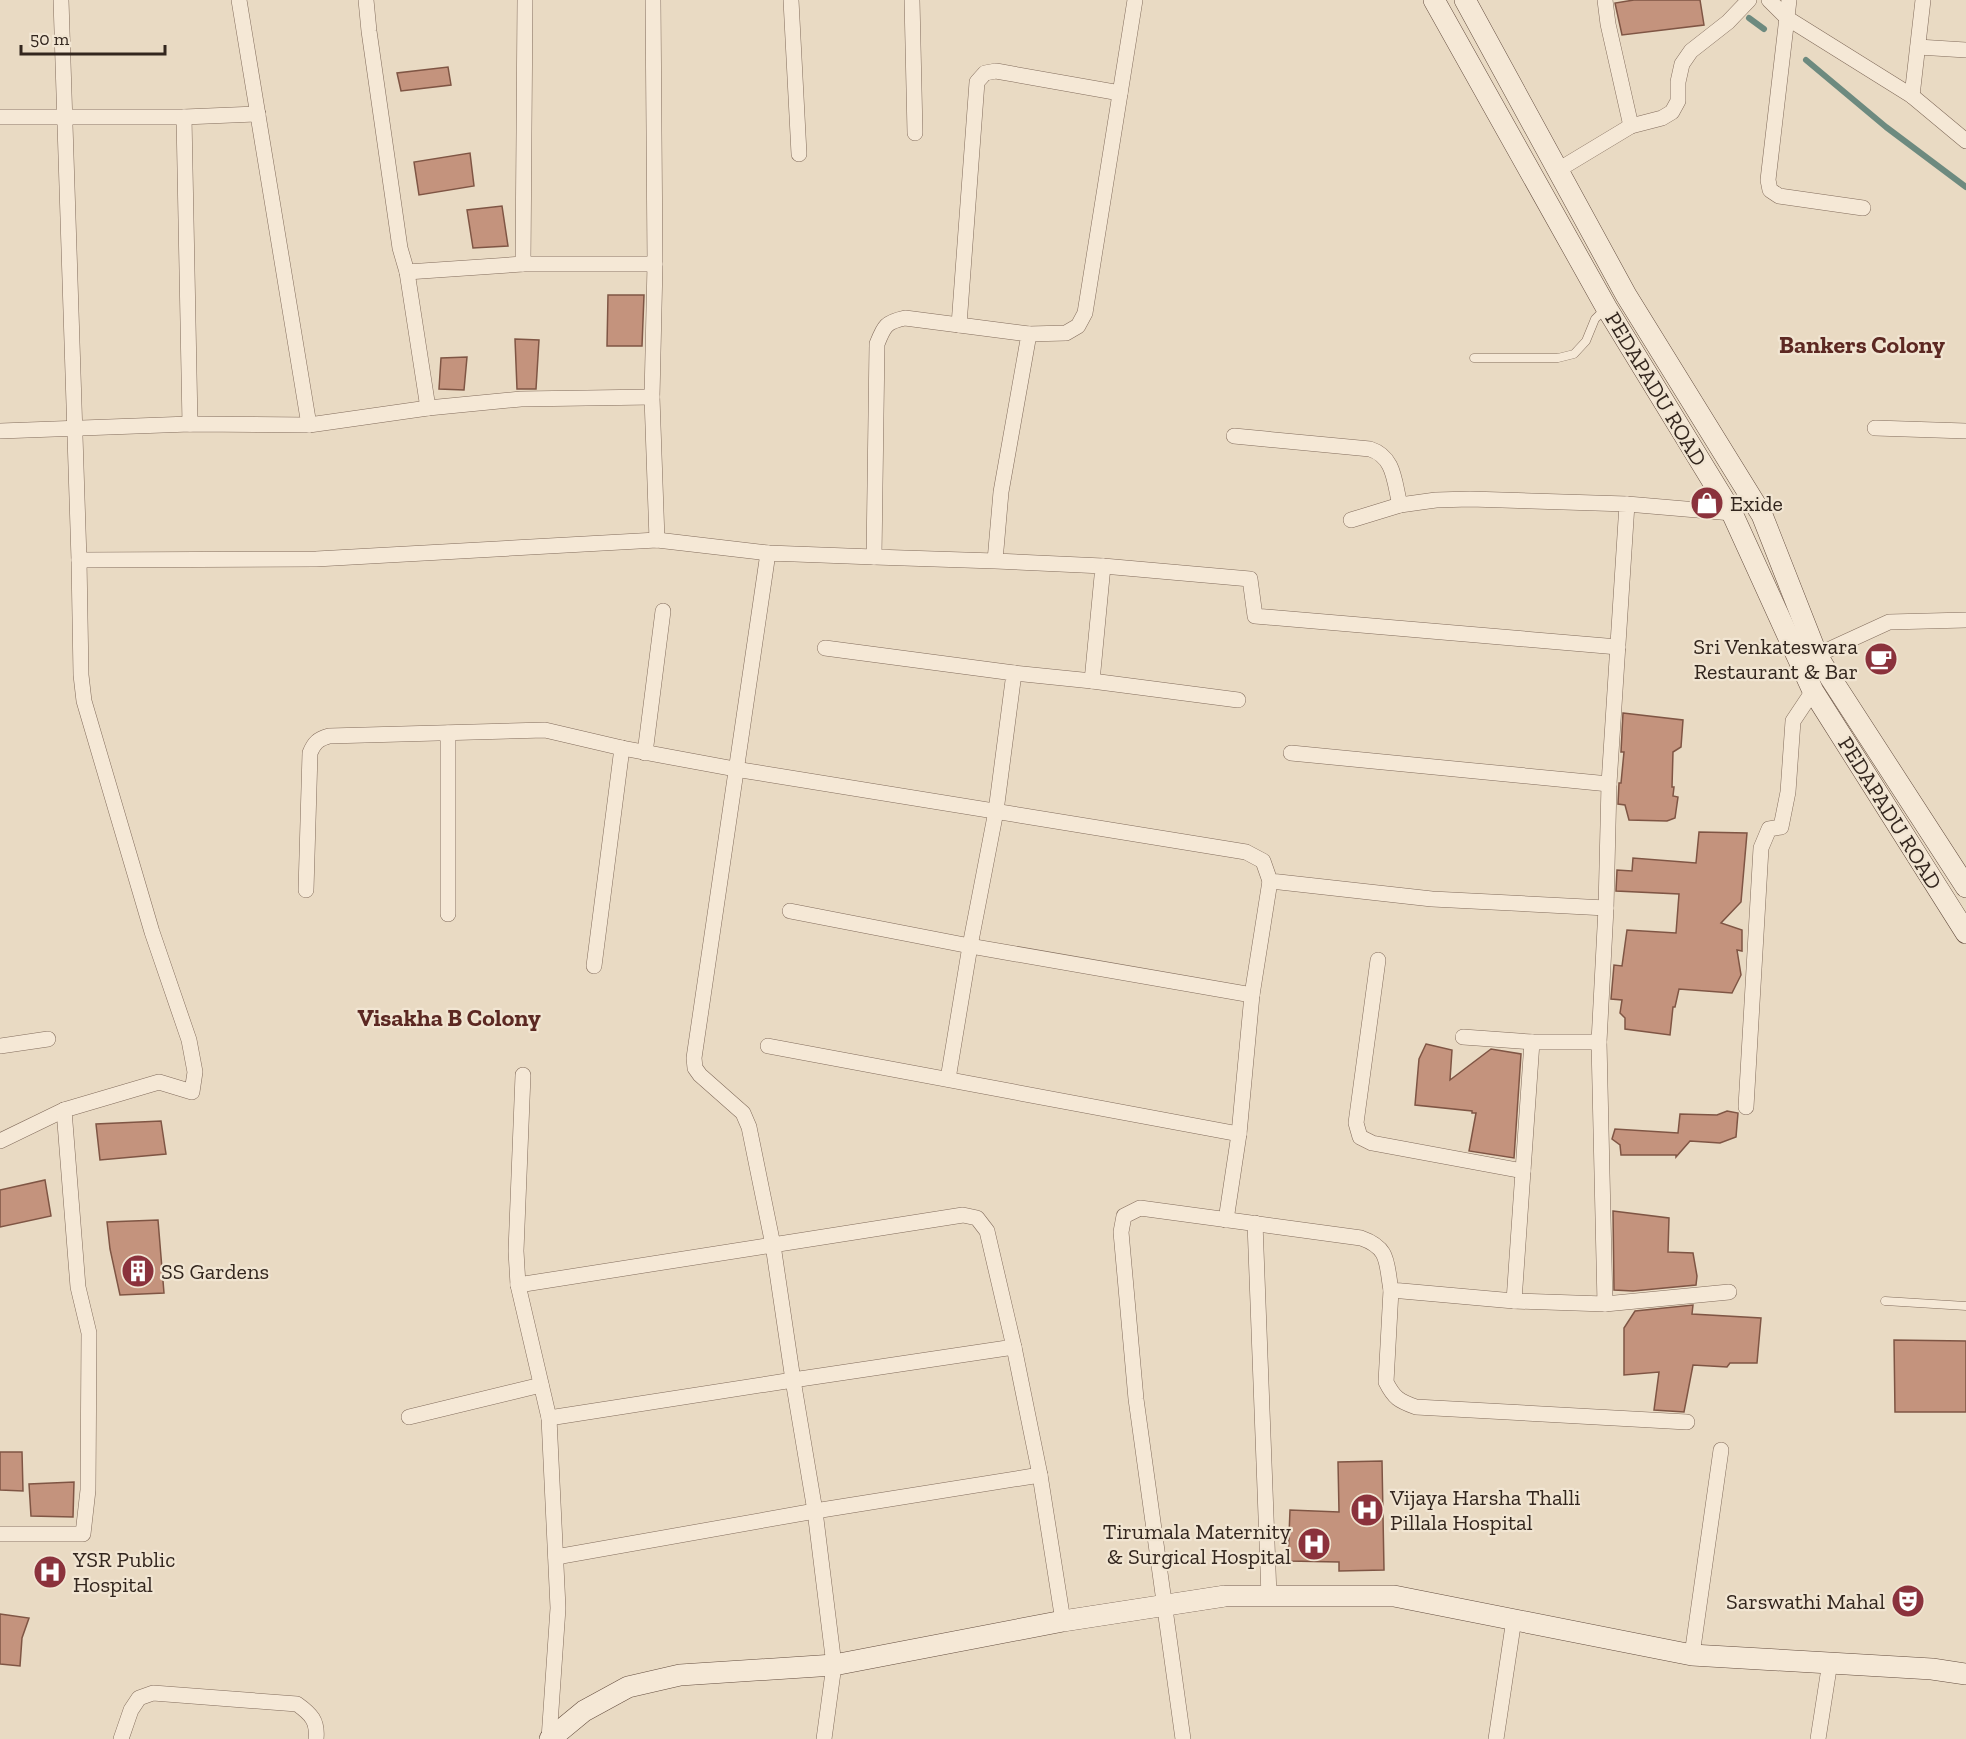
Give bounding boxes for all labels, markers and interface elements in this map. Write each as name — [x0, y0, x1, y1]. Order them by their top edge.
scale bar — [21, 18, 165, 56]
text: 50 m — [30, 28, 70, 50]
street label: PEDAPADU ROAD — [1599, 307, 1713, 471]
district label: Bankers Colony — [1779, 330, 1945, 359]
shop icon: Exide — [1689, 485, 1725, 521]
place label: Exide — [1730, 490, 1783, 517]
place label: Sri Venkateswara Restaurant & Bar — [1693, 633, 1858, 685]
cafe icon: Sri Venkateswara Restaurant & Bar — [1863, 641, 1899, 677]
street label: PEDAPADU ROAD — [1832, 732, 1948, 894]
district label: Visakha B Colony — [357, 1003, 541, 1032]
building icon: SS Gardens — [120, 1253, 156, 1289]
place label: SS Gardens — [161, 1258, 269, 1285]
place label: Vijaya Harsha Thalli Pillala Hospital — [1389, 1484, 1580, 1536]
hospital icon: Vijaya Harsha Thalli Pillala Hospital — [1349, 1492, 1385, 1528]
place label: Tirumala Maternity & Surgical Hospital — [1103, 1518, 1292, 1570]
hospital icon: Tirumala Maternity & Surgical Hospital — [1296, 1526, 1332, 1562]
place label: YSR Public Hospital — [72, 1546, 175, 1598]
hospital icon: YSR Public Hospital — [32, 1554, 68, 1590]
theatre icon: Sarswathi Mahal — [1890, 1583, 1926, 1619]
place label: Sarswathi Mahal — [1726, 1588, 1885, 1615]

